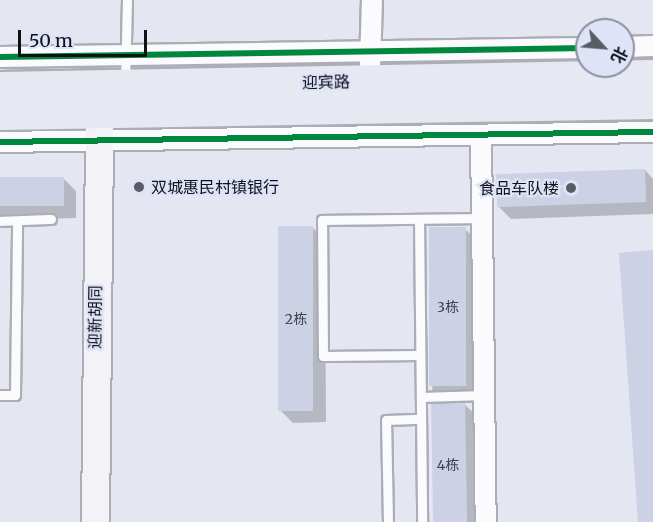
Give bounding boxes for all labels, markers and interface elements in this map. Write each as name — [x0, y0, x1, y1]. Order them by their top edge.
scale bar — [21, 18, 150, 56]
north arrow — [575, 18, 635, 78]
text: 50 m — [29, 29, 73, 52]
text: 北 — [607, 43, 632, 67]
street label: 迎宾路 — [302, 72, 350, 92]
place label: 双城惠民村镇银行 — [151, 177, 279, 197]
place label: 食品车队楼 — [479, 178, 559, 198]
marker: 双城惠民村镇银行 — [132, 180, 146, 194]
marker: 食品车队楼 — [564, 181, 578, 195]
street label: 迎新胡同 — [85, 285, 105, 349]
house number: 3栋 — [437, 299, 459, 315]
house number: 2栋 — [285, 311, 307, 327]
house number: 4栋 — [437, 457, 459, 473]

